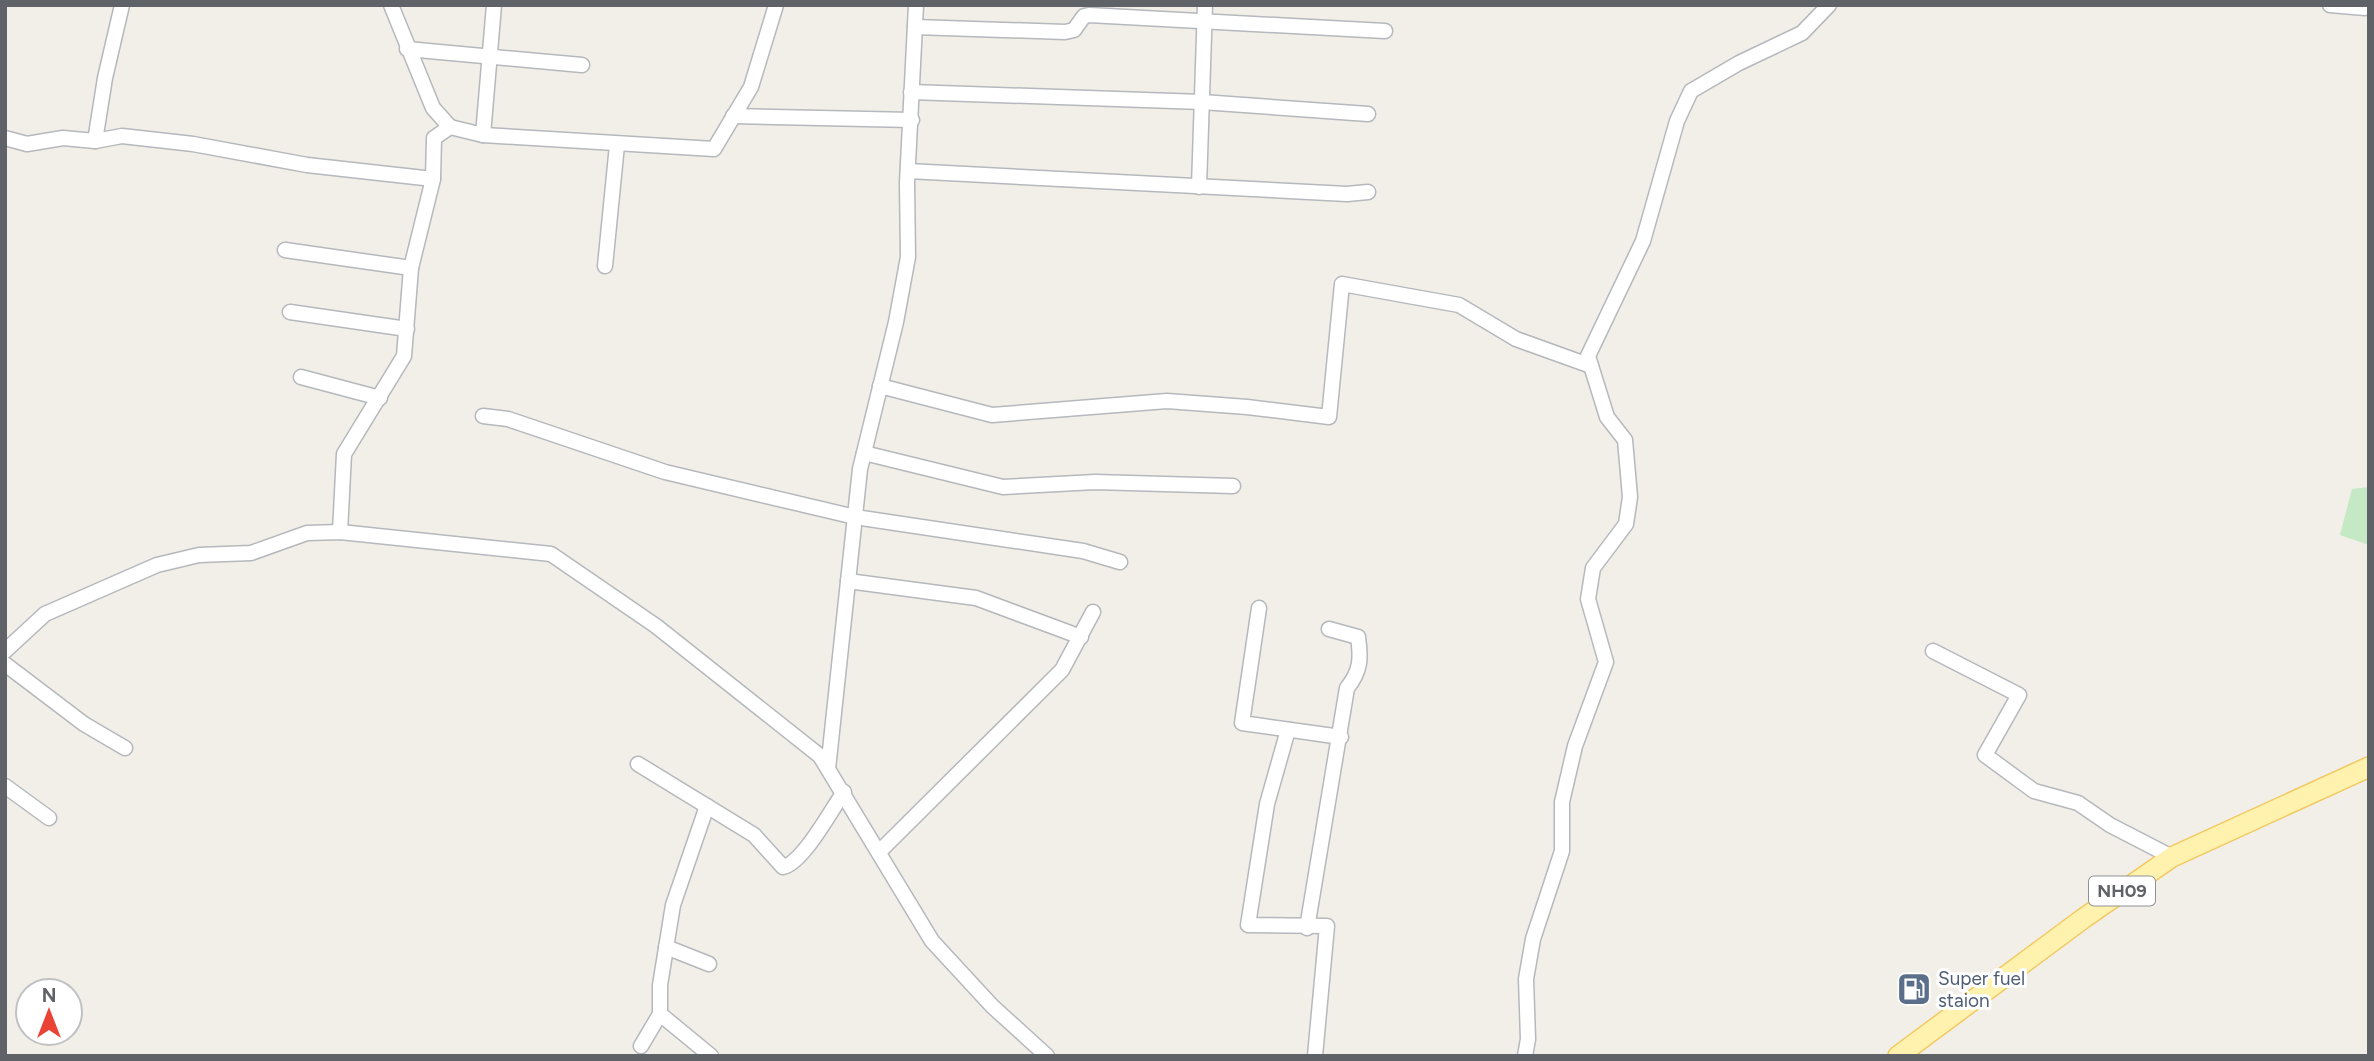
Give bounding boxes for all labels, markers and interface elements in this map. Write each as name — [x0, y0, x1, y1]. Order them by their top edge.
road number: NH09 — [2089, 876, 2155, 906]
place label: Super fuel staion — [1938, 967, 2025, 1012]
fuel station icon: Super fuel staion — [1895, 970, 1933, 1008]
north arrow — [14, 977, 84, 1047]
text: N — [42, 984, 56, 1007]

